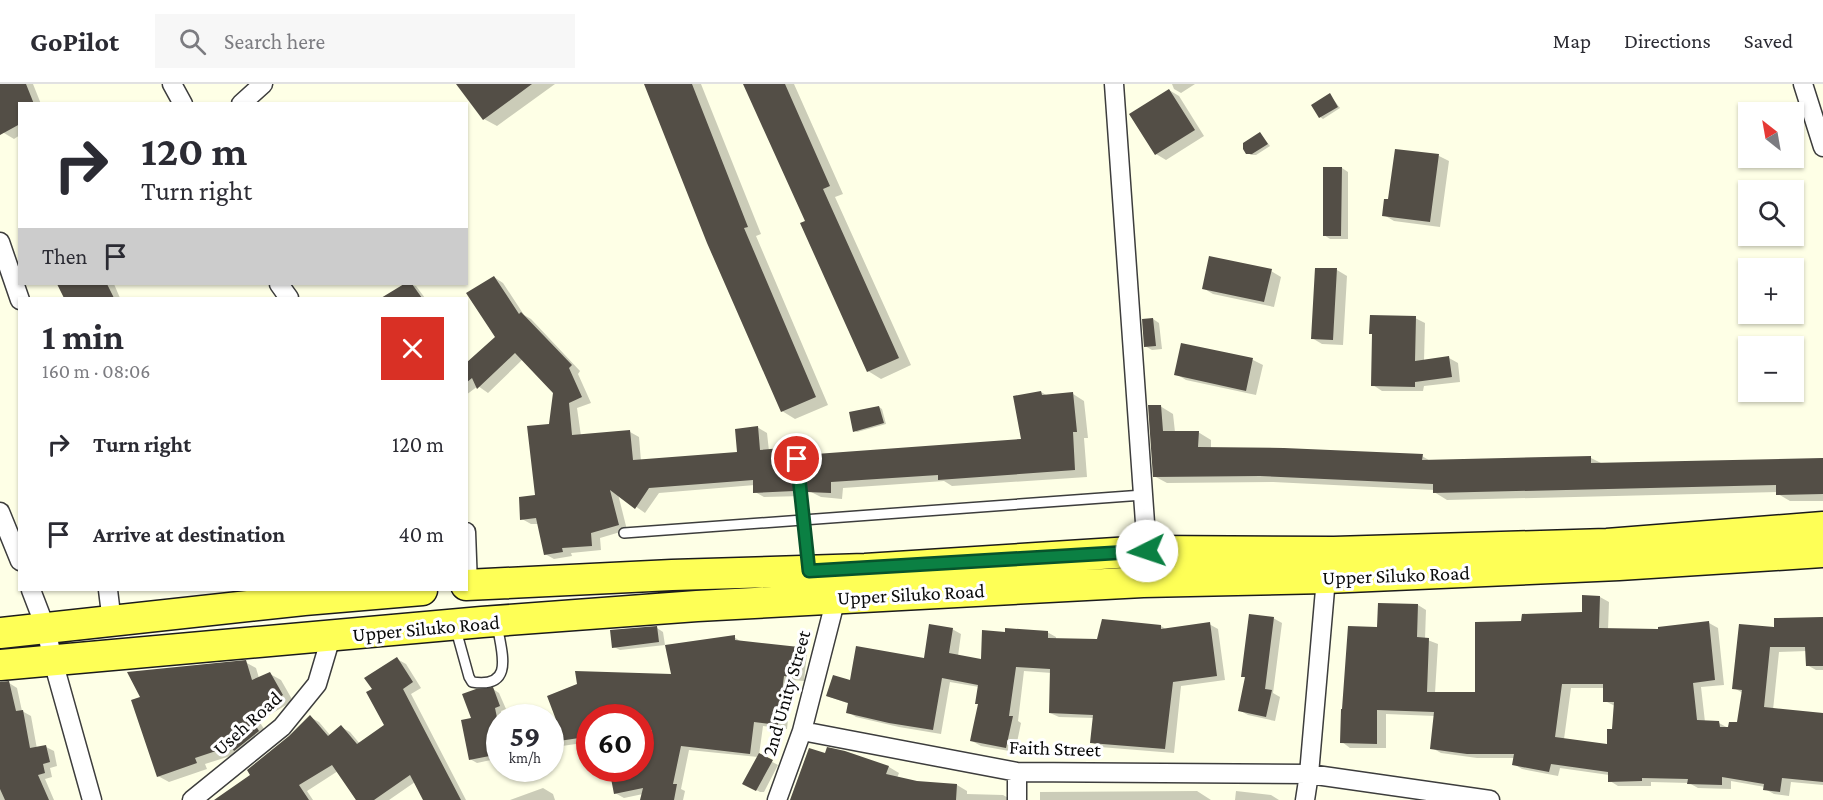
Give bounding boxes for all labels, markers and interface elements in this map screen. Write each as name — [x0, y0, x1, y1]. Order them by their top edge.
search box — [155, 14, 575, 68]
icon: search — [176, 25, 209, 58]
text: GoPilot — [30, 26, 119, 57]
text: Search here — [224, 29, 325, 54]
text: Map — [1553, 29, 1591, 53]
text: Directions — [1624, 29, 1711, 53]
text: Saved — [1744, 29, 1793, 53]
north arrow — [1738, 102, 1804, 168]
map controls — [1738, 102, 1804, 402]
icon: right — [42, 126, 120, 204]
text: 120 m — [141, 127, 247, 174]
text: Turn right — [141, 176, 252, 206]
button: search — [1738, 180, 1804, 246]
icon: arrive — [99, 240, 132, 273]
text: Then — [42, 244, 87, 269]
button: + — [1738, 258, 1804, 324]
text: 1 min — [42, 317, 124, 357]
button: close — [381, 317, 444, 380]
button: − — [1738, 336, 1804, 402]
text: 160 m · 08:06 — [42, 360, 150, 382]
icon: right — [42, 428, 75, 461]
text: Turn right — [93, 432, 191, 457]
text: 120 m — [392, 432, 444, 457]
pin — [771, 433, 822, 484]
icon: arrive — [780, 442, 813, 475]
icon: arrive — [42, 518, 75, 551]
position arrow — [1115, 519, 1179, 583]
text: Arrive at destination — [93, 522, 285, 547]
text: 40 m — [399, 522, 444, 547]
street label: Upper Siluko Road — [1322, 561, 1471, 590]
street label: Upper Siluko Road — [837, 579, 986, 610]
street label: Upper Siluko Road — [351, 611, 501, 646]
street label: 2nd Unity Street — [758, 627, 816, 759]
street label: Useh Road — [208, 686, 286, 759]
speed limit sign: 60 — [576, 704, 654, 782]
text: 59 — [510, 719, 540, 752]
street label: Faith Street — [1009, 735, 1102, 761]
text: km/h — [509, 750, 541, 766]

